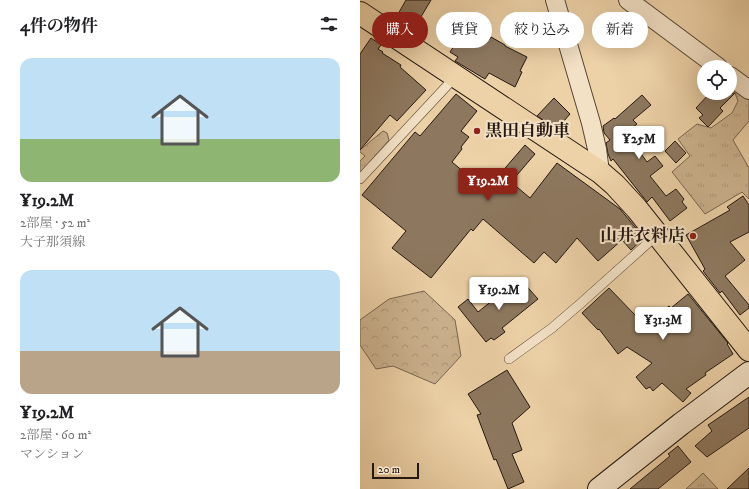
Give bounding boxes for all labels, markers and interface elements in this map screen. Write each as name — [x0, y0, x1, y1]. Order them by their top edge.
chip: 購入 — [372, 12, 428, 48]
chip: 賃貸 — [436, 12, 492, 48]
chip: 絞り込み — [500, 12, 584, 48]
chip: 新着 — [592, 12, 648, 48]
icon: filters — [318, 13, 340, 35]
text: 4件の物件 — [20, 15, 98, 37]
map controls — [697, 60, 737, 100]
button: locate — [697, 60, 737, 100]
icon: home — [144, 84, 216, 156]
place label: 黒田自動車 — [485, 120, 570, 142]
marker: 黒田自動車 — [472, 126, 482, 136]
pin: ¥25M — [615, 126, 663, 160]
text: ¥25M — [622, 131, 656, 147]
pin: ¥19.2M — [455, 168, 521, 202]
text: ¥19.2M — [467, 173, 509, 189]
text: ¥19.2M — [20, 190, 74, 212]
text: 2部屋 · 52 m² — [20, 215, 90, 231]
place label: 山井衣料店 — [600, 225, 685, 247]
marker: 山井衣料店 — [688, 231, 698, 241]
text: 大子那須線 — [20, 234, 85, 250]
pin: ¥19.2M — [466, 277, 532, 311]
text: ¥19.2M — [478, 282, 520, 298]
icon: home — [144, 296, 216, 368]
pin: ¥31.3M — [630, 307, 696, 341]
text: ¥31.3M — [644, 312, 682, 328]
text: ¥19.2M — [20, 402, 74, 424]
text: 2部屋 · 60 m² — [20, 427, 91, 443]
text: マンション — [20, 446, 84, 462]
scale bar — [372, 461, 419, 480]
text: 20 m — [378, 463, 400, 477]

